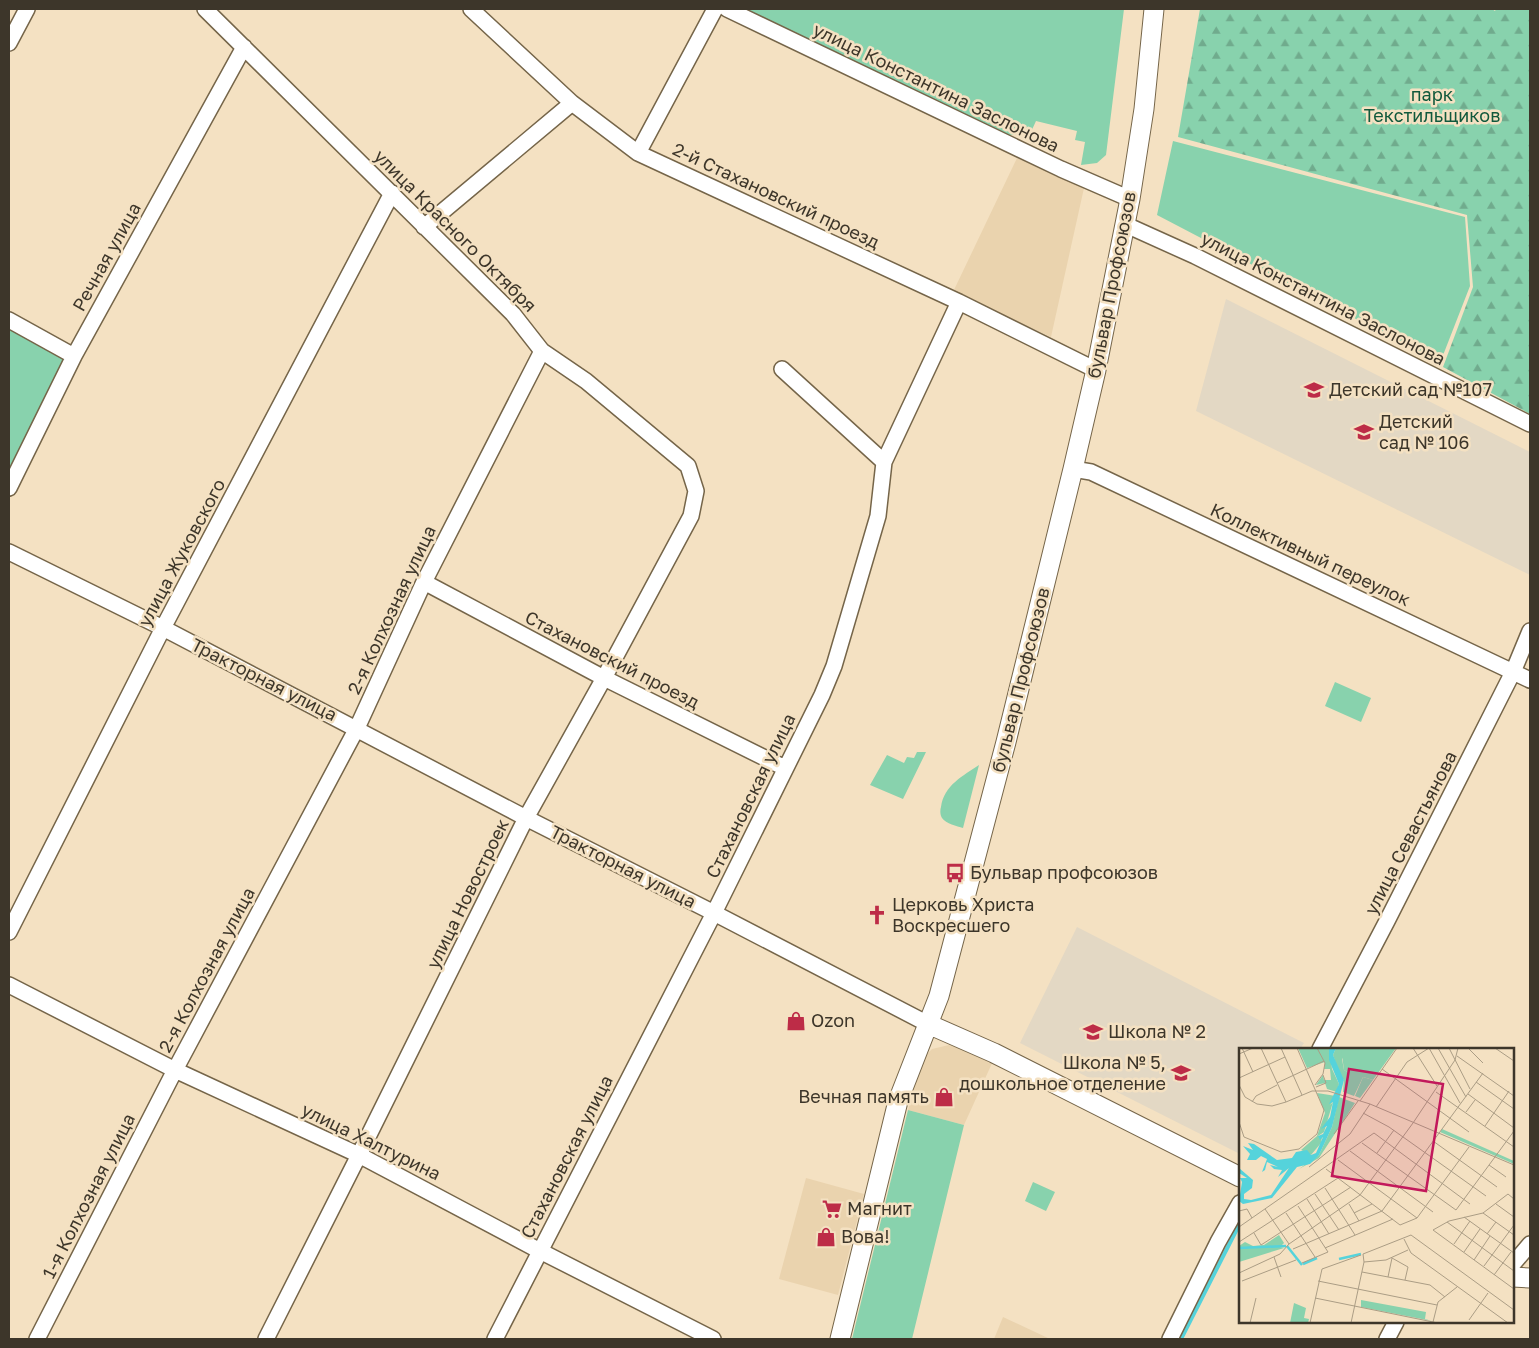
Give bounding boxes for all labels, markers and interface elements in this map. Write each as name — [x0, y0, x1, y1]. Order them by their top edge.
street label: улица Константина Заслонова — [810, 18, 1063, 156]
park label: парк Текстильщиков — [1364, 83, 1500, 126]
street label: 2-й Стахановский проезд — [670, 137, 883, 253]
street label: улица Красного Октября — [370, 144, 542, 316]
street label: бульвар Профсоюзов — [1082, 190, 1140, 380]
street label: Речная улица — [67, 198, 145, 315]
street label: улица Константина Заслонова — [1198, 227, 1449, 369]
place label: Детский сад №107 — [1329, 378, 1492, 400]
school or university icon: Детский сад №107 — [1303, 379, 1325, 401]
place label: Детский сад № 106 — [1379, 410, 1469, 453]
school or university icon: Детский сад № 106 — [1353, 421, 1375, 443]
street label: улица Жуковского — [133, 475, 229, 630]
street label: Коллективный переулок — [1207, 498, 1414, 610]
street label: 2-я Колхозная улица — [342, 522, 440, 698]
street label: бульвар Профсоюзов — [986, 585, 1054, 774]
street label: Стахановский проезд — [522, 606, 703, 713]
street label: Тракторная улица — [188, 633, 341, 725]
street label: Стахановская улица — [701, 710, 800, 881]
street label: улица Севастьянова — [1359, 747, 1461, 918]
street label: улица Новостроек — [421, 815, 513, 972]
street label: Тракторная улица — [547, 820, 700, 912]
place label: Бульвар профсоюзов — [970, 861, 1158, 883]
bus stop icon: Бульвар профсоюзов — [944, 862, 966, 884]
street label: 2-я Колхозная улица — [153, 883, 259, 1056]
place label: Церковь Христа Воскресшего — [892, 893, 1034, 936]
church icon: Церковь Христа Воскресшего — [866, 904, 888, 926]
place label: Ozon — [811, 1009, 855, 1031]
shop icon: Ozon — [785, 1010, 807, 1032]
place label: Школа № 2 — [1108, 1020, 1206, 1042]
school or university icon: Школа № 2 — [1082, 1021, 1104, 1043]
inset map — [1239, 1048, 1514, 1323]
place label: Школа № 5, дошкольное отделение — [959, 1051, 1166, 1094]
school or university icon: Школа № 5, дошкольное отделение — [1170, 1062, 1192, 1084]
street label: Стахановская улица — [515, 1071, 617, 1242]
place label: Вечная память — [798, 1085, 929, 1107]
shop icon: Вечная память — [933, 1086, 955, 1108]
street label: улица Халтурина — [298, 1098, 445, 1184]
street label: 1-я Колхозная улица — [37, 1109, 139, 1282]
place label: Магнит — [847, 1197, 912, 1219]
supermarket icon: Магнит — [821, 1198, 843, 1220]
place label: Вова! — [841, 1225, 890, 1247]
shop icon: Вова! — [815, 1226, 837, 1248]

